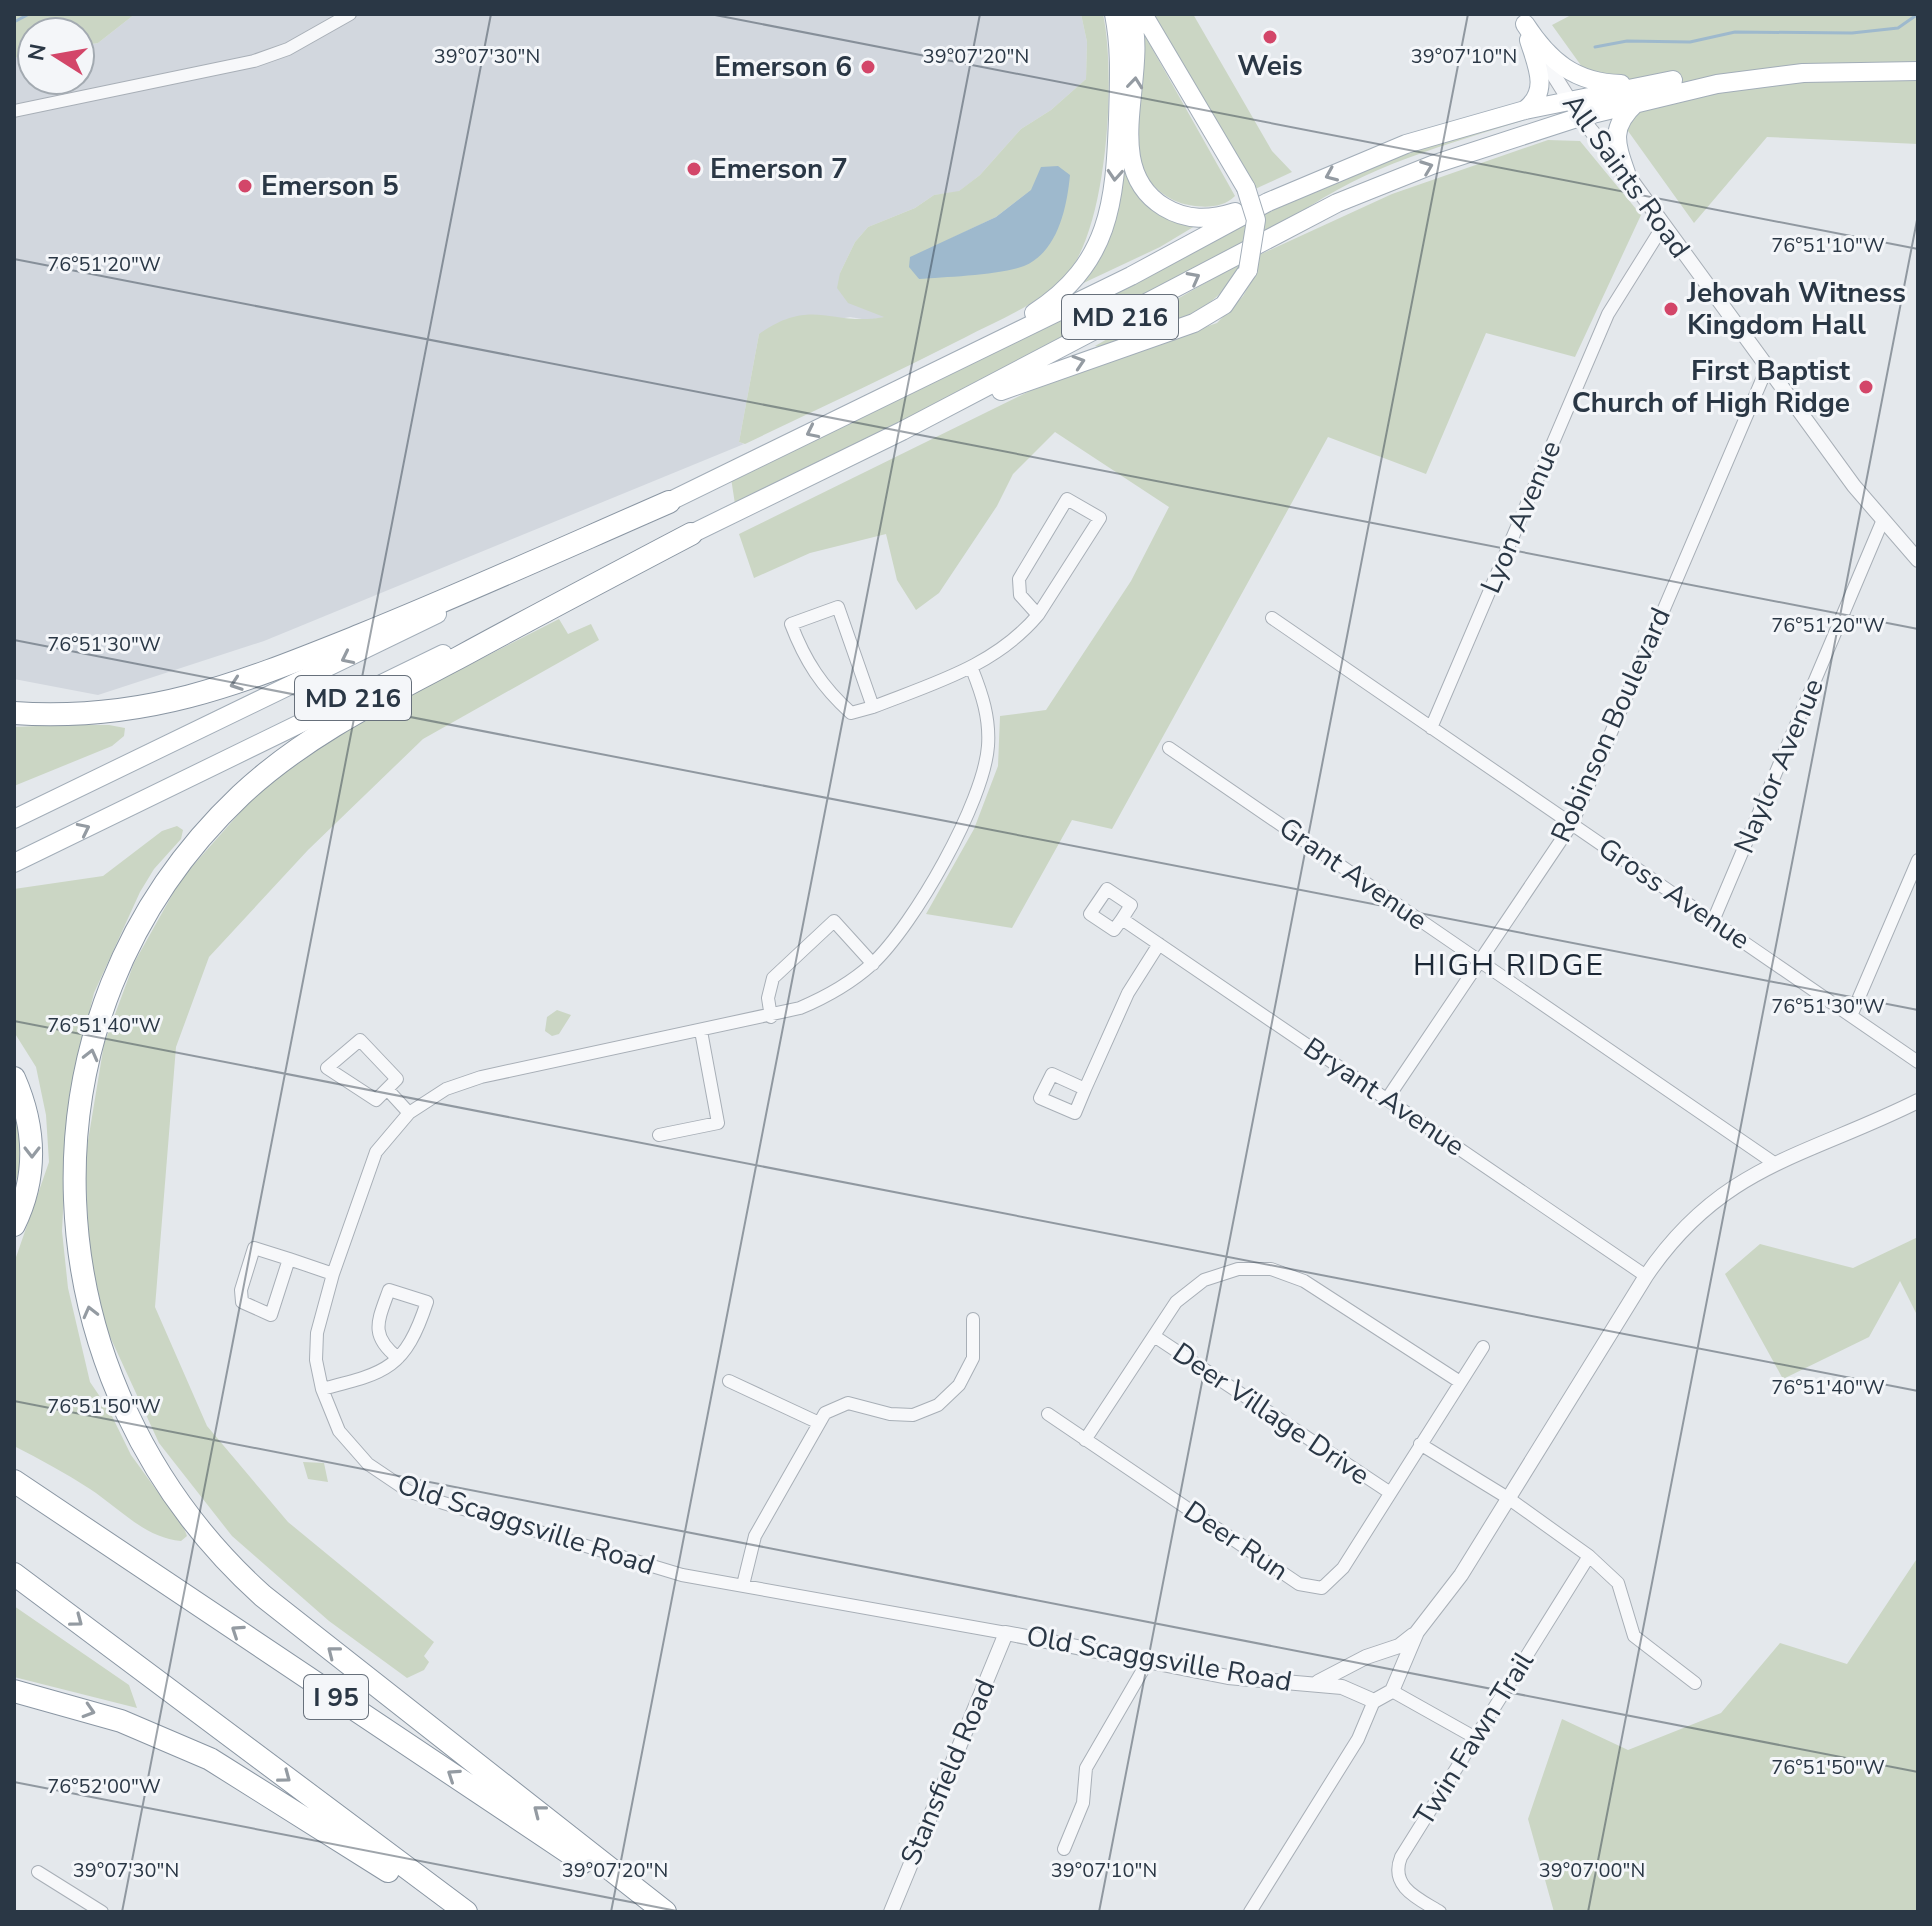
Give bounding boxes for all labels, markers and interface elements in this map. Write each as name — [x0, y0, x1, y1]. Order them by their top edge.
north arrow — [16, 16, 96, 96]
marker: Weis — [1261, 28, 1279, 46]
text: N — [21, 41, 54, 63]
text: 39°07'30"N — [434, 43, 540, 70]
text: 39°07'20"N — [923, 43, 1029, 70]
text: 39°07'10"N — [1411, 43, 1517, 70]
place label: Weis — [1237, 47, 1303, 85]
place label: Emerson 6 — [714, 48, 852, 86]
marker: Emerson 6 — [859, 58, 877, 76]
one-way arrow — [1127, 76, 1144, 89]
street label: All Saints Road — [1554, 86, 1698, 266]
place label: Emerson 7 — [710, 150, 848, 188]
marker: Emerson 7 — [685, 160, 703, 178]
one-way arrow — [1419, 160, 1433, 177]
one-way arrow — [1325, 166, 1339, 182]
place label: Emerson 5 — [261, 167, 399, 205]
one-way arrow — [1107, 169, 1124, 182]
marker: Emerson 5 — [236, 177, 254, 195]
text: 76°51'10"W — [1771, 232, 1885, 259]
text: 76°51'20"W — [47, 251, 161, 278]
one-way arrow — [1186, 273, 1201, 288]
place label: Jehovah Witness Kingdom Hall — [1686, 274, 1906, 344]
road number: MD 216 — [1062, 295, 1178, 339]
marker: Jehovah Witness Kingdom Hall — [1662, 300, 1680, 318]
place label: First Baptist Church of High Ridge — [1572, 352, 1850, 422]
one-way arrow — [1072, 355, 1085, 371]
marker: First Baptist Church of High Ridge — [1857, 378, 1875, 396]
one-way arrow — [806, 422, 820, 438]
street label: Lyon Avenue — [1472, 435, 1570, 599]
street label: Robinson Boulevard — [1542, 602, 1680, 848]
text: 76°51'20"W — [1771, 612, 1885, 639]
text: 76°51'30"W — [47, 631, 161, 658]
one-way arrow — [340, 648, 355, 664]
street label: Naylor Avenue — [1725, 673, 1833, 859]
one-way arrow — [230, 675, 244, 691]
road number: MD 216 — [295, 676, 411, 720]
street label: Grant Avenue — [1271, 809, 1435, 939]
one-way arrow — [76, 823, 91, 838]
street label: Gross Avenue — [1591, 829, 1757, 959]
district label: HIGH RIDGE — [1413, 945, 1605, 986]
text: 76°51'30"W — [1771, 993, 1885, 1020]
text: 76°51'40"W — [47, 1012, 161, 1039]
street label: Bryant Avenue — [1296, 1029, 1472, 1165]
one-way arrow — [82, 1049, 99, 1063]
one-way arrow — [23, 1146, 41, 1159]
one-way arrow — [82, 1306, 99, 1320]
street label: Deer Village Drive — [1165, 1334, 1377, 1494]
text: 76°51'40"W — [1771, 1374, 1885, 1401]
text: 76°51'50"W — [47, 1393, 161, 1420]
street label: Old Scaggsville Road — [392, 1465, 660, 1585]
street label: Deer Run — [1176, 1492, 1296, 1590]
one-way arrow — [68, 1611, 82, 1626]
street label: Old Scaggsville Road — [1023, 1617, 1295, 1701]
one-way arrow — [231, 1625, 246, 1640]
street label: Twin Fawn Trail — [1405, 1644, 1543, 1833]
one-way arrow — [327, 1647, 342, 1661]
street label: Stansfield Road — [892, 1673, 1004, 1871]
road number: I 95 — [304, 1675, 368, 1719]
one-way arrow — [82, 1702, 96, 1718]
text: 76°51'50"W — [1771, 1754, 1885, 1781]
one-way arrow — [276, 1767, 291, 1781]
one-way arrow — [447, 1770, 462, 1785]
text: 76°52'00"W — [47, 1773, 161, 1800]
one-way arrow — [533, 1806, 548, 1820]
text: 39°07'30"N — [73, 1857, 179, 1884]
text: 39°07'20"N — [562, 1857, 668, 1884]
text: 39°07'10"N — [1051, 1857, 1157, 1884]
text: 39°07'00"N — [1539, 1857, 1645, 1884]

